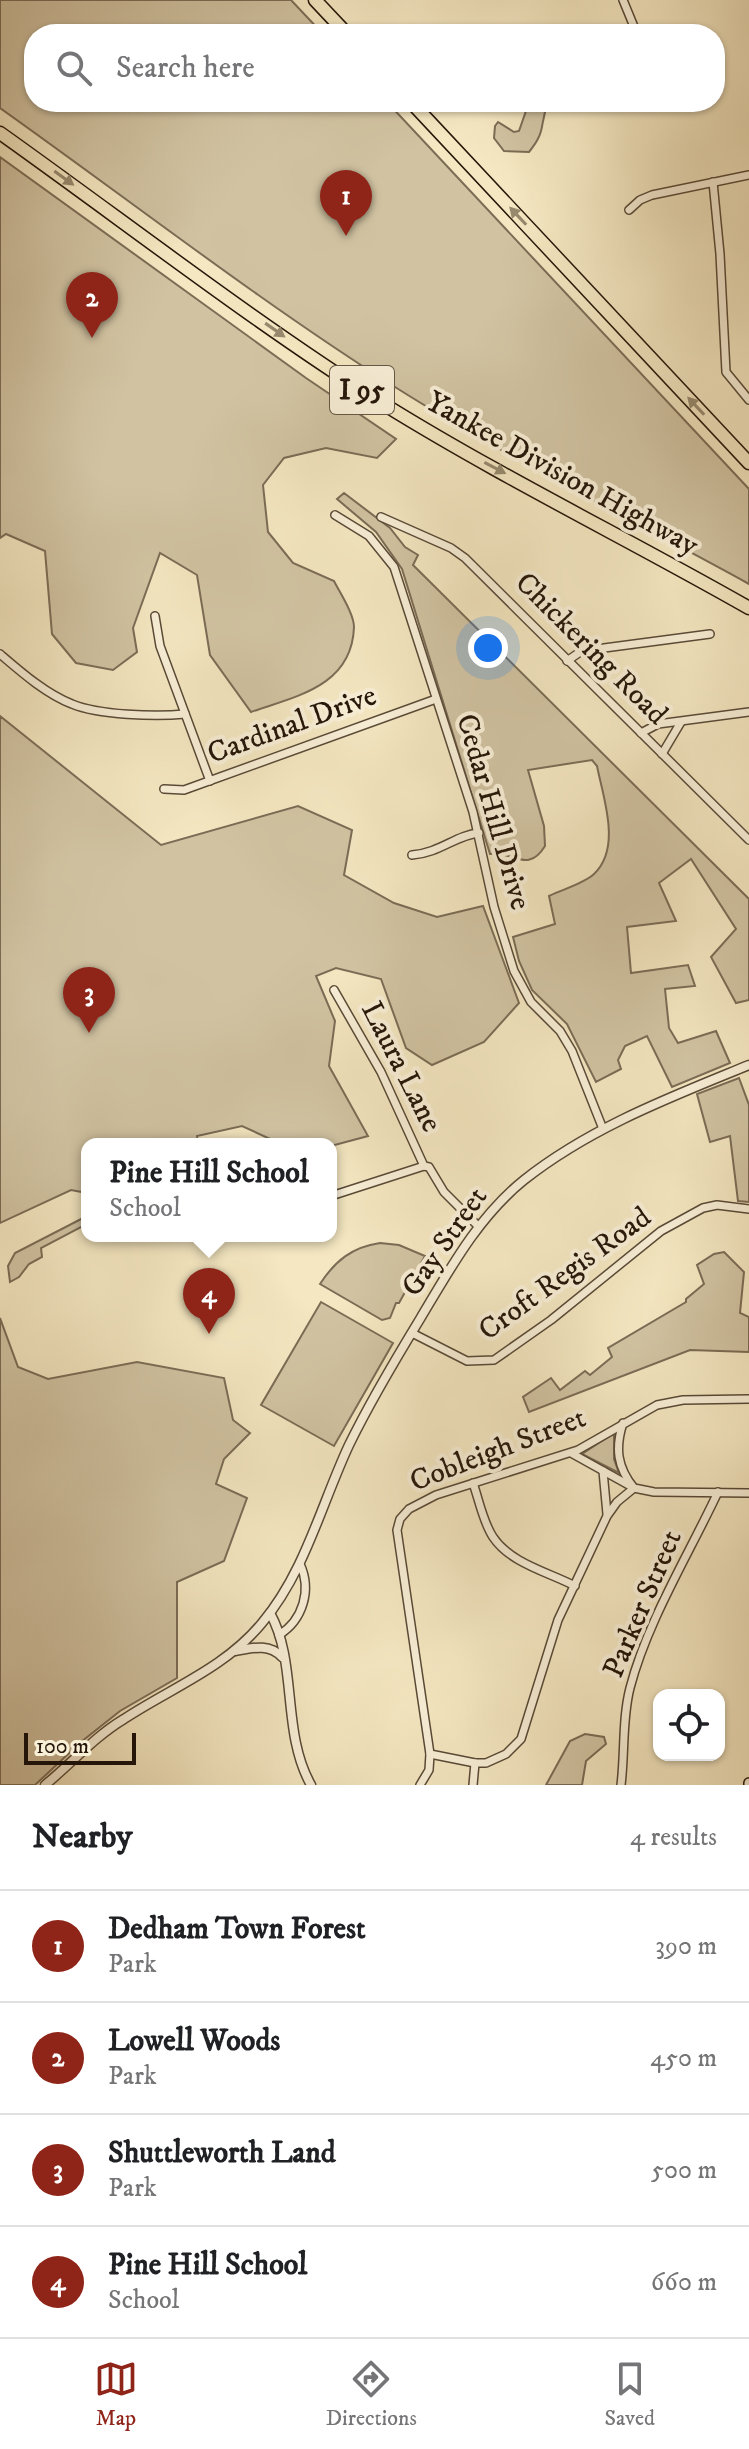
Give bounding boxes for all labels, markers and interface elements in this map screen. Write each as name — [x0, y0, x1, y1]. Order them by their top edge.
search box — [24, 24, 725, 112]
icon: search — [52, 46, 96, 90]
text: Search here — [116, 50, 255, 87]
one-way arrow — [53, 170, 74, 185]
pin: 1 — [320, 170, 372, 236]
one-way arrow — [509, 207, 527, 226]
pin: 2 — [66, 272, 118, 338]
one-way arrow — [264, 322, 285, 337]
road number: I 95 — [330, 366, 394, 414]
street label: Yankee Division Highway — [419, 384, 705, 565]
one-way arrow — [687, 397, 705, 416]
one-way arrow — [483, 462, 506, 475]
street label: Chickering Road — [507, 565, 675, 733]
your location — [468, 628, 508, 668]
street label: Cardinal Drive — [202, 677, 382, 773]
street label: Cedar Hill Drive — [447, 710, 539, 914]
pin: 3 — [63, 967, 115, 1033]
street label: Laura Lane — [352, 996, 450, 1138]
popup — [81, 1138, 337, 1242]
text: Pine Hill School — [109, 1155, 309, 1192]
street label: Gay Street — [394, 1180, 496, 1304]
text: School — [109, 1192, 181, 1225]
street label: Croft Regis Road — [472, 1199, 658, 1349]
pin: 4 — [183, 1268, 235, 1334]
street label: Cobleigh Street — [405, 1400, 591, 1500]
street label: Parker Street — [595, 1525, 691, 1683]
map controls — [653, 1689, 725, 1761]
button: locate — [653, 1689, 725, 1761]
scale bar — [24, 1729, 136, 1765]
text: 100 m — [36, 1733, 89, 1760]
text: Nearby — [32, 1816, 133, 1858]
text: 4 results — [630, 1821, 717, 1854]
text: Dedham Town Forest — [108, 1911, 366, 1948]
text: 1 — [53, 1930, 63, 1963]
text: 390 m — [655, 1930, 717, 1963]
text: Park — [108, 1948, 157, 1981]
text: Lowell Woods — [108, 2023, 280, 2060]
text: 2 — [52, 2042, 64, 2075]
text: 450 m — [650, 2042, 717, 2075]
text: Park — [108, 2060, 157, 2093]
text: Shuttleworth Land — [108, 2135, 336, 2172]
text: 3 — [53, 2154, 63, 2187]
text: 500 m — [651, 2154, 717, 2187]
text: Park — [108, 2172, 157, 2205]
text: Pine Hill School — [108, 2247, 307, 2284]
text: 4 — [51, 2266, 65, 2299]
text: 660 m — [651, 2266, 717, 2299]
text: School — [108, 2284, 179, 2317]
tab: Map — [94, 2357, 138, 2432]
tab: Directions — [326, 2357, 417, 2432]
tab: Saved — [605, 2357, 655, 2432]

